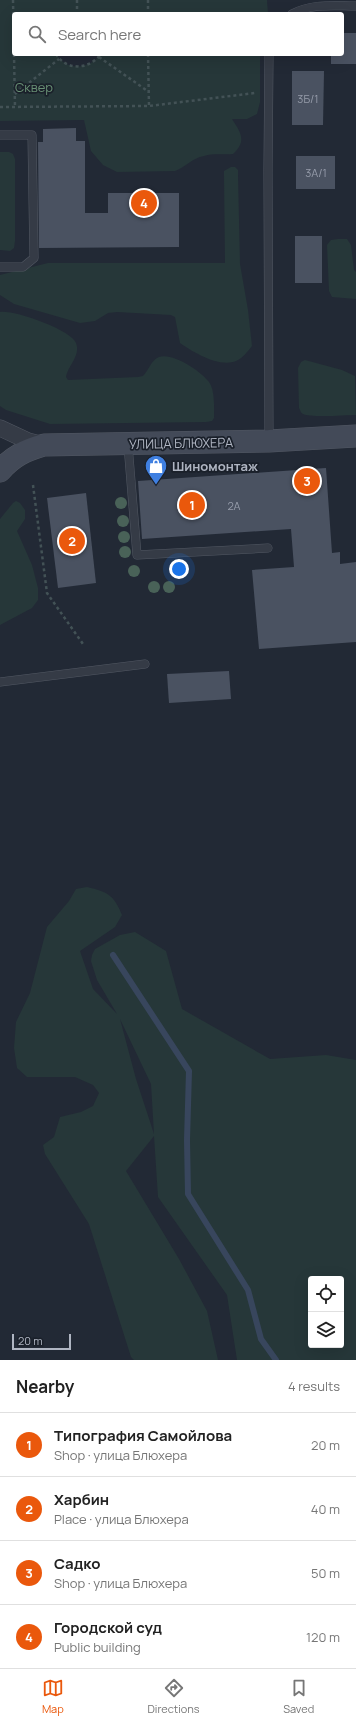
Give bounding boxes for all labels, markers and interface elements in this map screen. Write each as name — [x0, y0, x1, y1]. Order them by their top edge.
search box — [12, 12, 344, 56]
icon: search — [26, 23, 48, 45]
text: Search here — [58, 24, 141, 45]
park label: Сквер — [15, 78, 53, 96]
house number: 3Б/1 — [297, 91, 319, 106]
house number: 3А/1 — [305, 165, 327, 180]
pin: 4 — [131, 188, 157, 218]
street label: УЛИЦА БЛЮХЕРА — [129, 433, 233, 453]
shop icon: Шиномонтаж — [143, 453, 169, 486]
place label: Шиномонтаж — [172, 457, 258, 475]
pin: 3 — [294, 466, 320, 496]
pin: 1 — [179, 490, 205, 520]
house number: 2А — [227, 498, 241, 513]
pin: 2 — [59, 526, 85, 556]
your location — [169, 559, 189, 579]
map controls — [308, 1276, 344, 1348]
button: locate — [308, 1276, 344, 1312]
button: layers — [308, 1312, 344, 1348]
scale bar — [12, 1332, 71, 1351]
text: 20 m — [18, 1333, 43, 1348]
text: Nearby — [16, 1375, 74, 1398]
text: 4 results — [288, 1377, 340, 1395]
text: Типография Самойлова — [54, 1425, 232, 1446]
text: 1 — [26, 1436, 32, 1454]
text: 20 m — [311, 1436, 340, 1454]
text: Shop · улица Блюхера — [54, 1446, 187, 1464]
text: Харбин — [54, 1489, 109, 1510]
text: 2 — [25, 1500, 33, 1518]
text: 40 m — [311, 1500, 340, 1518]
text: Place · улица Блюхера — [54, 1510, 189, 1528]
text: Садко — [54, 1553, 100, 1574]
text: 3 — [25, 1564, 33, 1582]
text: 50 m — [311, 1564, 340, 1582]
text: Shop · улица Блюхера — [54, 1574, 187, 1592]
text: Городской суд — [54, 1617, 162, 1638]
text: 4 — [25, 1628, 33, 1646]
text: 120 m — [306, 1628, 340, 1646]
text: Public building — [54, 1638, 141, 1656]
tab: Map — [42, 1677, 64, 1716]
tab: Directions — [147, 1677, 200, 1716]
tab: Saved — [283, 1677, 314, 1716]

